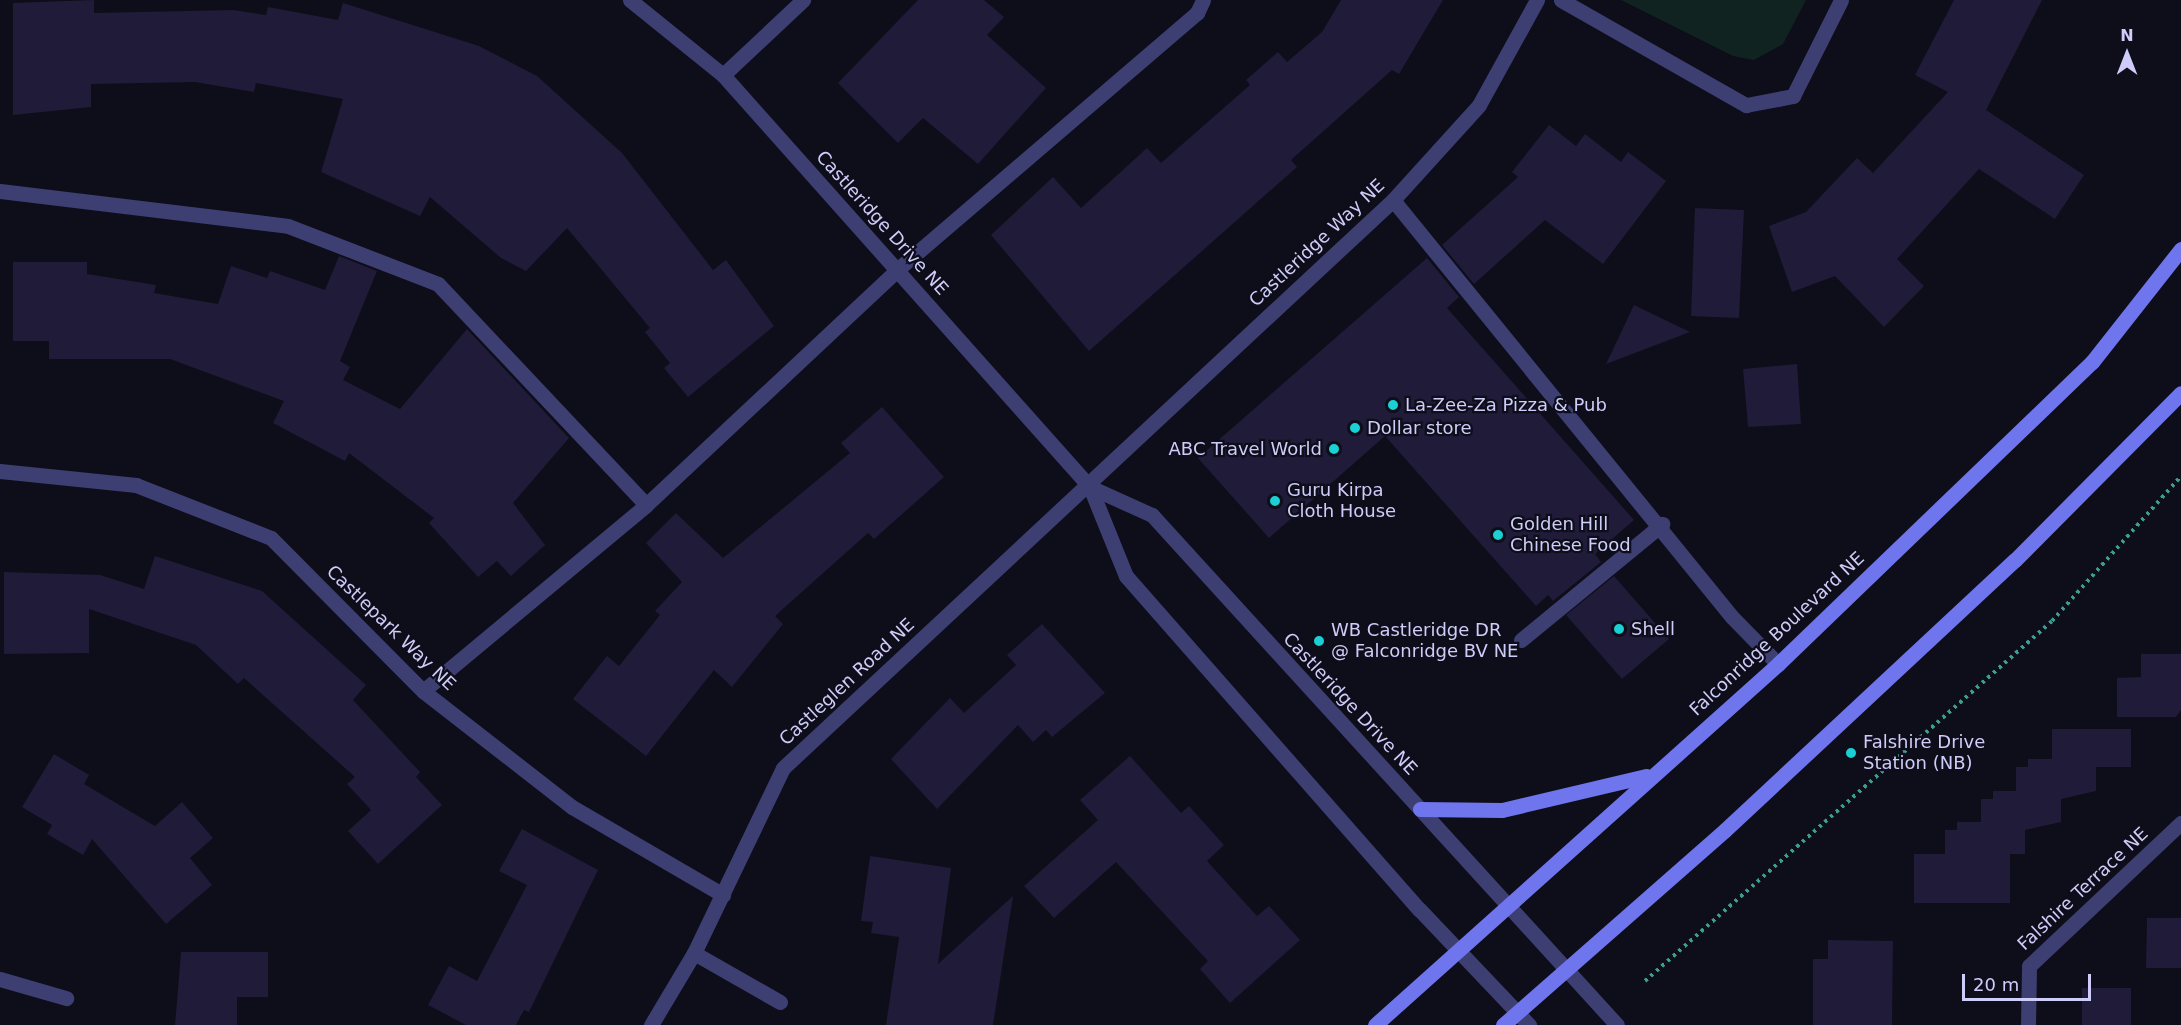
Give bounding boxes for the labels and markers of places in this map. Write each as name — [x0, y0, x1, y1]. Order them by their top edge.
place label: La-Zee-Za Pizza & Pub — [1405, 394, 1607, 416]
marker: La-Zee-Za Pizza & Pub — [1386, 398, 1400, 412]
place label: Dollar store — [1367, 417, 1472, 439]
marker: Dollar store — [1348, 421, 1362, 435]
place label: ABC Travel World — [1169, 438, 1322, 460]
marker: ABC Travel World — [1327, 442, 1341, 456]
place label: Guru Kirpa Cloth House — [1287, 480, 1396, 522]
marker: Guru Kirpa Cloth House — [1268, 494, 1282, 508]
place label: Golden Hill Chinese Food — [1510, 514, 1631, 556]
marker: Golden Hill Chinese Food — [1491, 528, 1505, 542]
place label: Shell — [1631, 618, 1675, 640]
place label: WB Castleridge DR @ Falconridge BV NE — [1331, 620, 1518, 662]
marker: Shell — [1612, 622, 1626, 636]
marker: WB Castleridge DR @ Falconridge BV NE — [1312, 634, 1326, 648]
place label: Falshire Drive Station (NB) — [1863, 732, 1985, 774]
marker: Falshire Drive Station (NB) — [1844, 746, 1858, 760]

